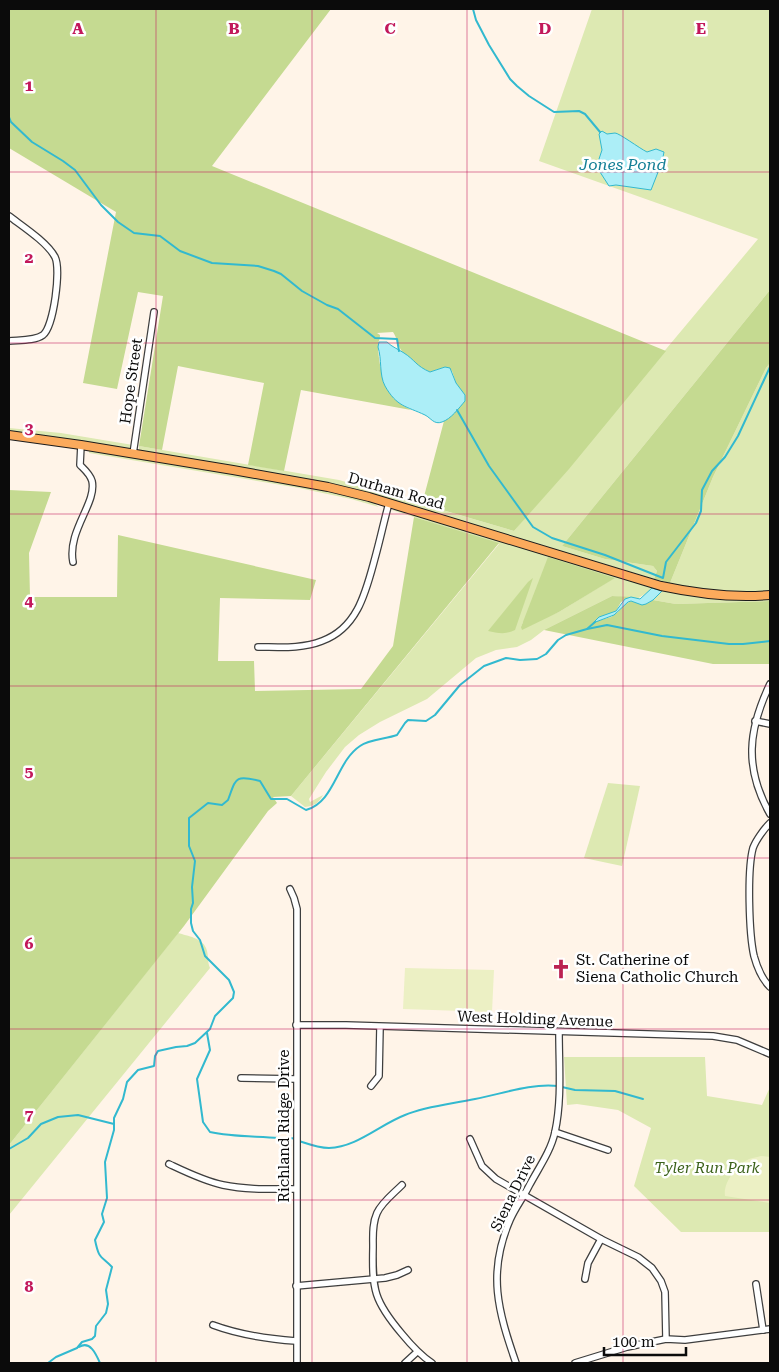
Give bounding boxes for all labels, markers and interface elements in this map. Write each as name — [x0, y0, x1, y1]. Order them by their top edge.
text: A — [72, 19, 84, 38]
text: B — [228, 19, 240, 38]
text: C — [384, 19, 396, 38]
text: D — [539, 19, 552, 38]
text: E — [696, 19, 706, 38]
text: 1 — [25, 76, 34, 95]
water label: Jones Pond — [579, 155, 666, 174]
text: 2 — [25, 248, 34, 267]
street label: Hope Street — [116, 337, 146, 425]
text: 3 — [25, 419, 34, 438]
street label: Durham Road — [346, 469, 447, 513]
text: 4 — [25, 591, 34, 610]
text: 5 — [25, 762, 34, 781]
text: 6 — [25, 934, 34, 953]
place label: St. Catherine of Siena Catholic Church — [576, 951, 739, 986]
church icon: St. Catherine of Siena Catholic Church — [550, 958, 572, 980]
street label: West Holding Avenue — [457, 1007, 613, 1031]
street label: Richland Ridge Drive — [275, 1049, 293, 1203]
text: 7 — [25, 1105, 34, 1124]
street label: Siena Drive — [487, 1152, 539, 1234]
park label: Tyler Run Park — [654, 1159, 761, 1177]
text: 8 — [25, 1277, 34, 1296]
scale bar — [604, 1324, 686, 1356]
text: 100 m — [612, 1333, 655, 1351]

